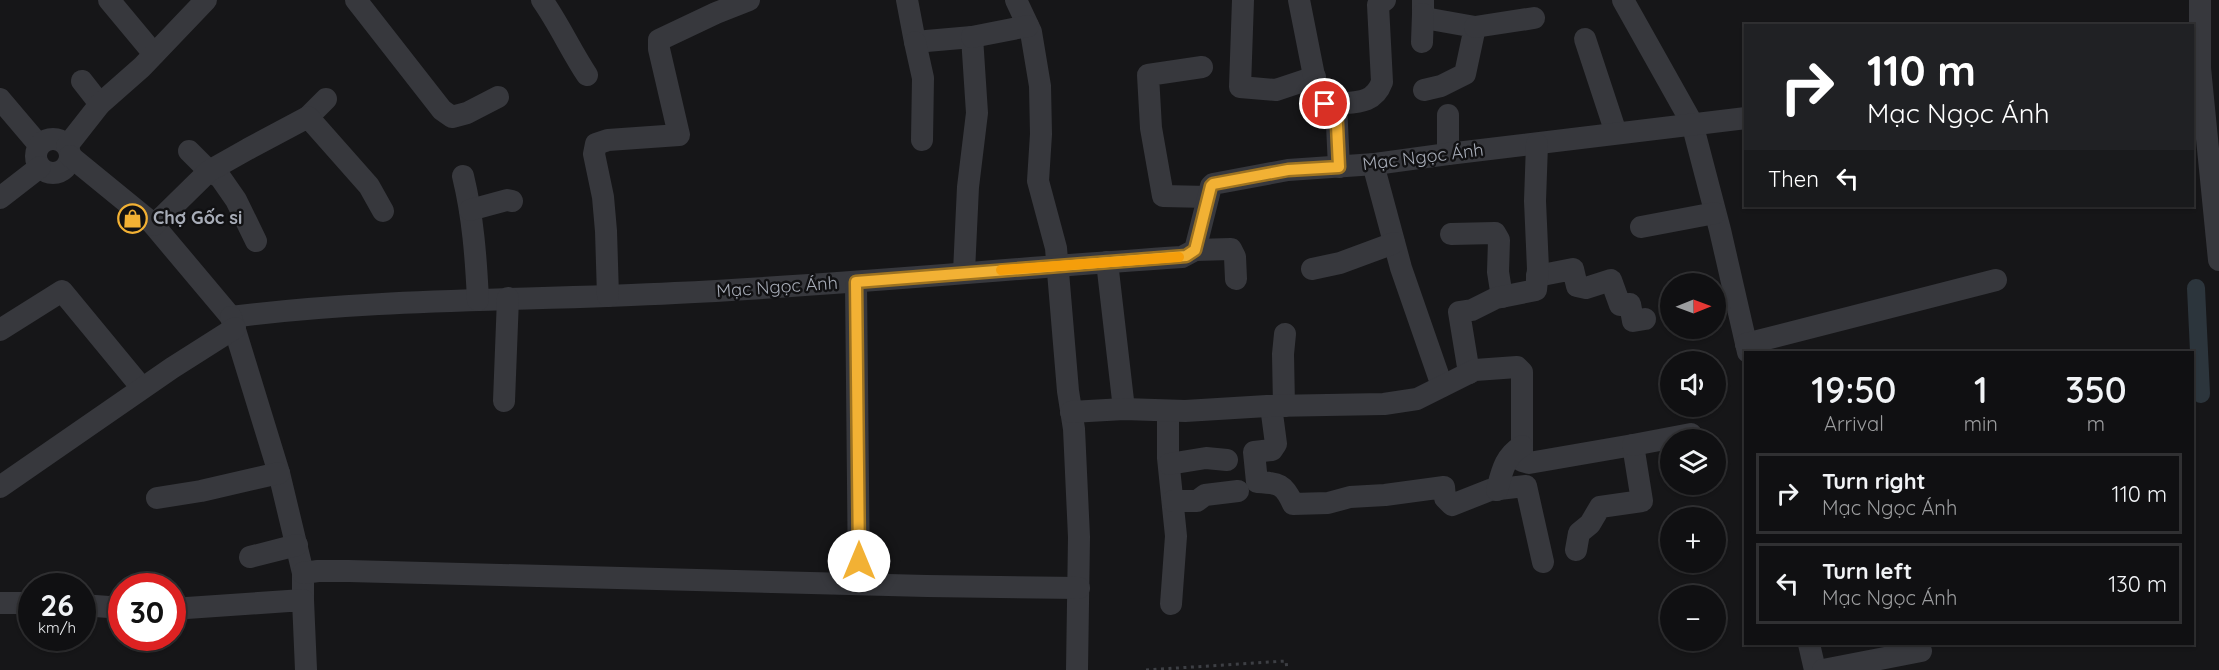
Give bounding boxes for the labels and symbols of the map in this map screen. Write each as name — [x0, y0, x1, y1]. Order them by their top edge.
pin — [1299, 78, 1350, 129]
street label: Mạc Ngọc Ánh — [1361, 138, 1485, 175]
shop icon: Chợ Gốc si — [116, 202, 148, 234]
place label: Chợ Gốc si — [153, 206, 242, 229]
street label: Mạc Ngọc Ánh — [715, 271, 839, 302]
north arrow — [1660, 273, 1726, 339]
position arrow — [827, 529, 891, 593]
speed limit sign: 30 — [108, 573, 186, 651]

